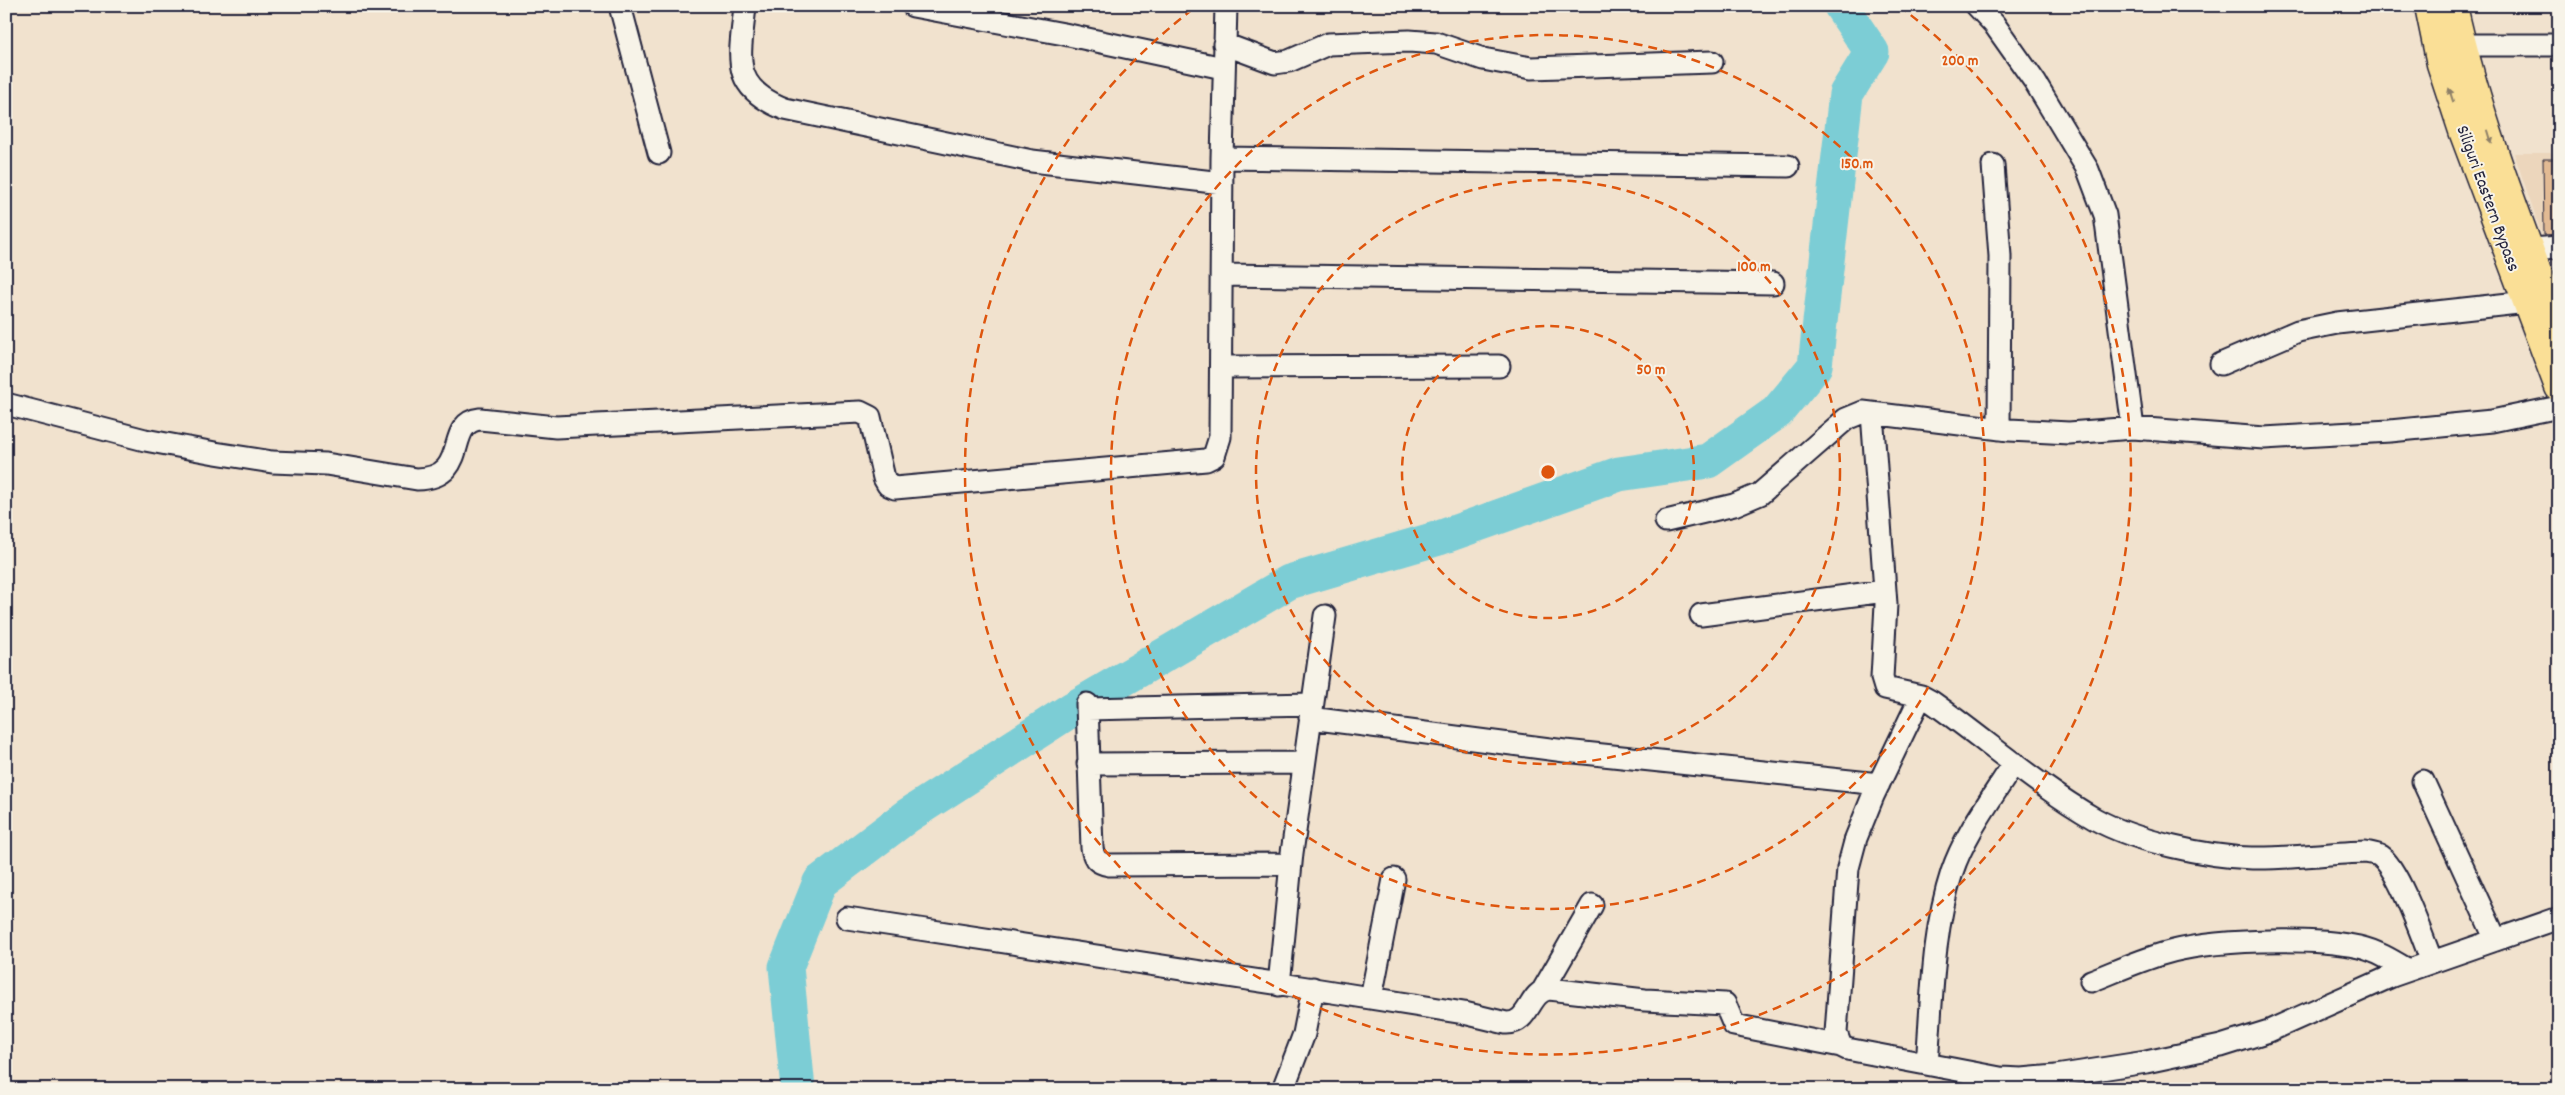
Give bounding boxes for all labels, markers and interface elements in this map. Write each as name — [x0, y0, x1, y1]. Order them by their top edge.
text: 200 m — [1942, 51, 1978, 73]
one-way arrow — [2447, 87, 2455, 102]
street label: Siliguri Eastern Bypass — [2449, 122, 2525, 276]
one-way arrow — [2486, 130, 2494, 145]
text: 150 m — [1841, 154, 1873, 176]
text: 100 m — [1737, 257, 1771, 279]
text: 50 m — [1637, 360, 1665, 382]
centre of rings — [1539, 463, 1557, 481]

